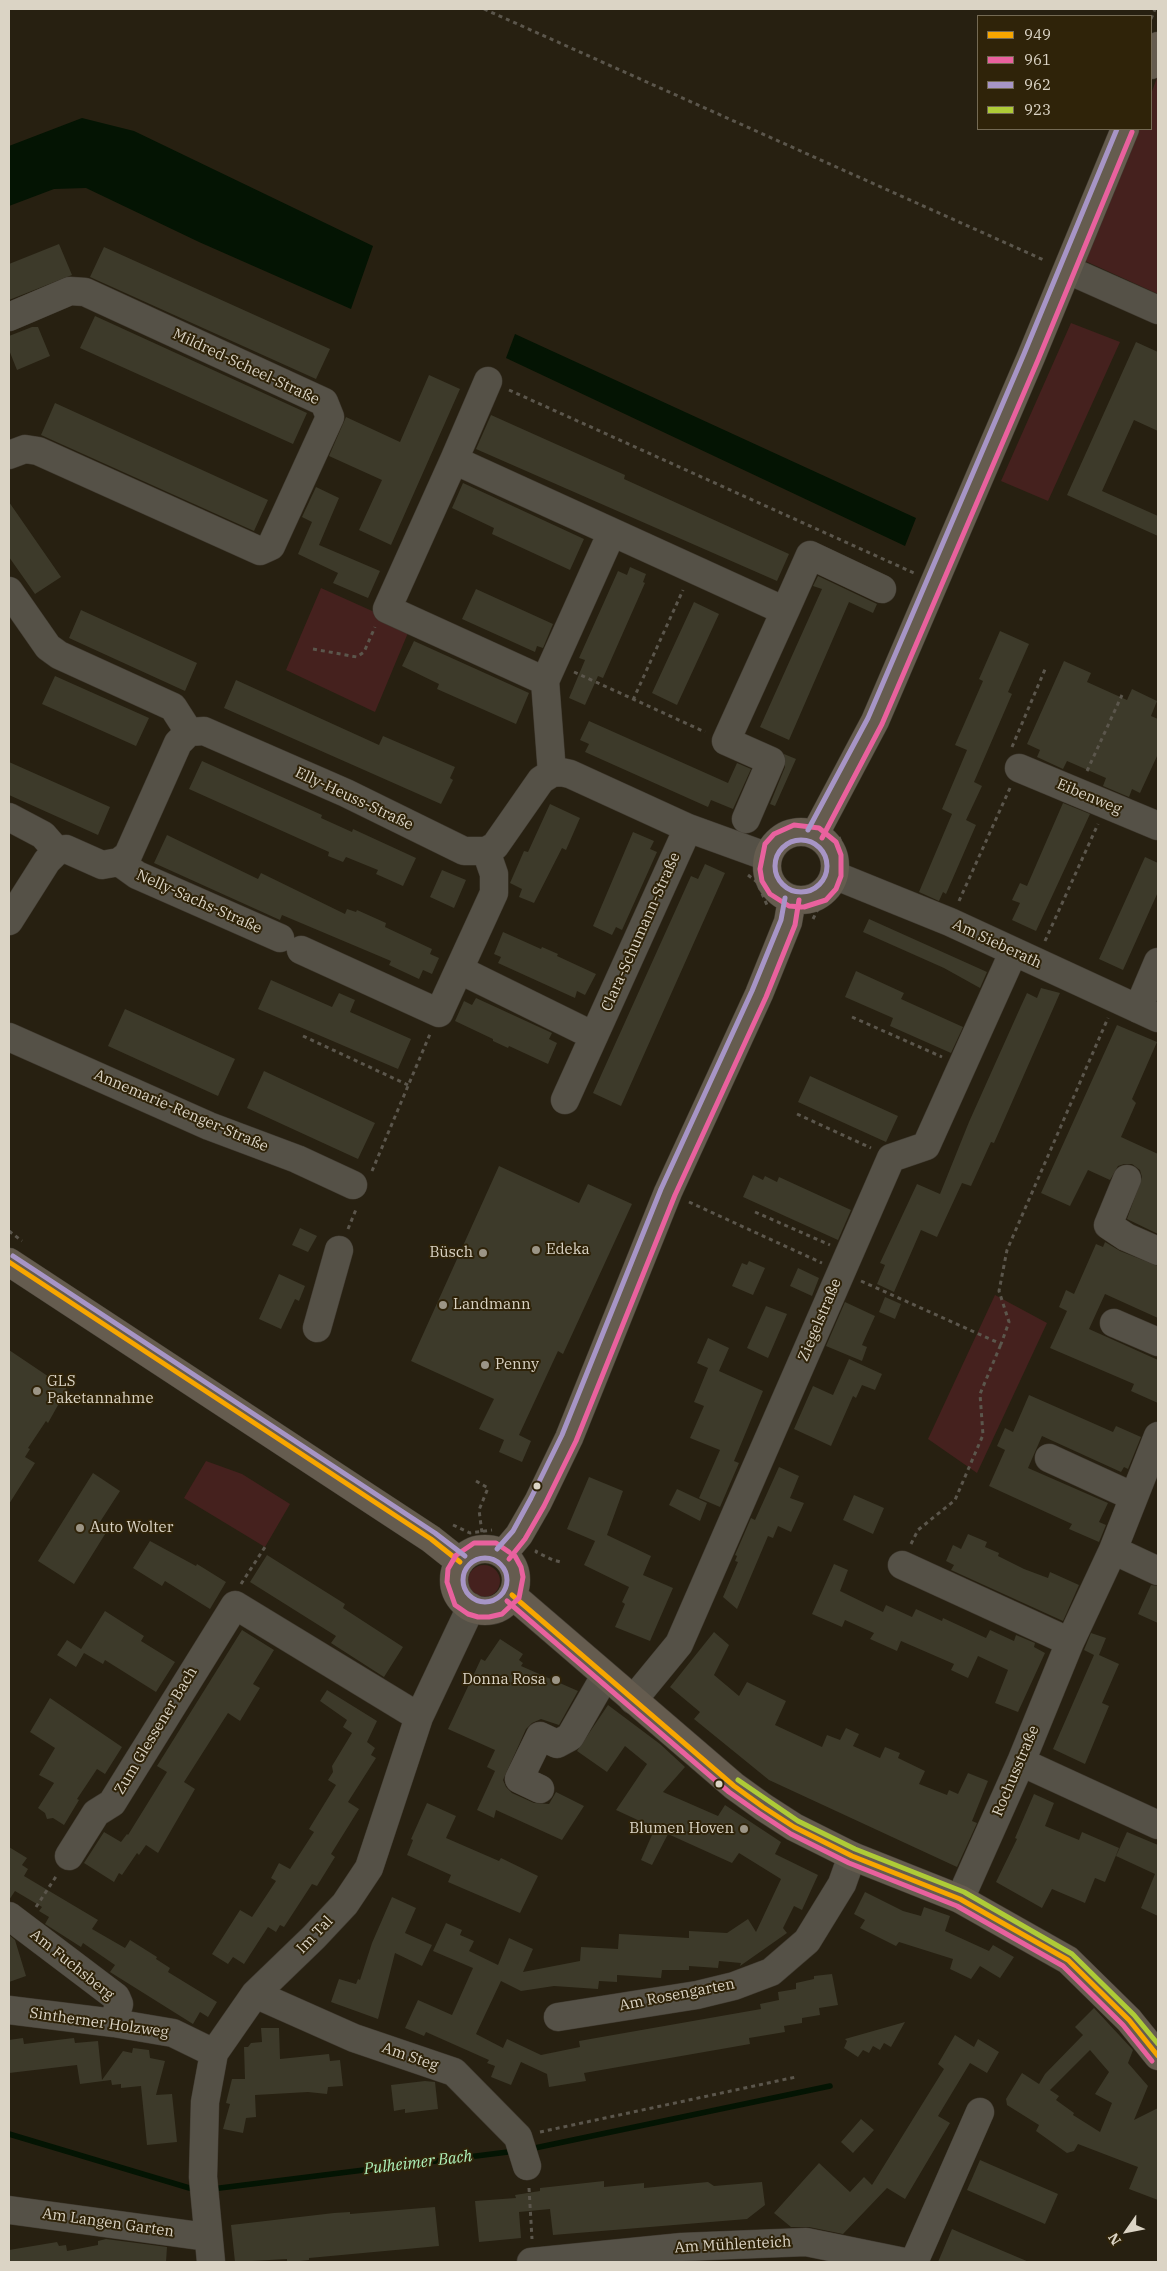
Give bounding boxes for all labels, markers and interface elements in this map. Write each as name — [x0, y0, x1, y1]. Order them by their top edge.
legend — [977, 15, 1152, 130]
text: 949 — [1024, 25, 1051, 44]
text: 961 — [1024, 50, 1051, 69]
text: 962 — [1024, 75, 1051, 94]
text: 923 — [1024, 100, 1051, 119]
street label: Mildred-Scheel-Straße — [170, 325, 322, 409]
street label: Elly-Heuss-Straße — [292, 764, 416, 834]
street label: Eibenweg — [1054, 775, 1124, 819]
street label: Clara-Schumann-Straße — [598, 850, 684, 1014]
street label: Nelly-Sachs-Straße — [133, 866, 265, 938]
street label: Am Sieberath — [950, 916, 1044, 972]
street label: Annemarie-Renger-Straße — [91, 1066, 271, 1156]
place label: Edeka — [546, 1241, 590, 1259]
place label: Büsch — [429, 1244, 473, 1262]
marker: Edeka — [530, 1244, 542, 1256]
marker: Büsch — [477, 1247, 489, 1259]
street label: Ziegelstraße — [795, 1276, 845, 1364]
place label: Landmann — [453, 1296, 530, 1314]
marker: Landmann — [437, 1299, 449, 1311]
place label: Penny — [495, 1356, 539, 1374]
marker: Penny — [479, 1359, 491, 1371]
place label: GLS Paketannahme — [47, 1373, 153, 1408]
marker: GLS Paketannahme — [31, 1385, 43, 1397]
unlabelled marker — [532, 1481, 542, 1491]
place label: Auto Wolter — [90, 1519, 173, 1537]
marker: Auto Wolter — [74, 1522, 86, 1534]
street label: Zum Glessener Bach — [111, 1664, 201, 1798]
place label: Donna Rosa — [462, 1671, 546, 1689]
marker: Donna Rosa — [550, 1674, 562, 1686]
street label: Rochusstraße — [989, 1723, 1043, 1819]
unlabelled marker — [714, 1779, 724, 1789]
place label: Blumen Hoven — [629, 1820, 734, 1838]
marker: Blumen Hoven — [738, 1823, 750, 1835]
street label: Im Tal — [293, 1913, 337, 1957]
street label: Am Fuchsberg — [26, 1926, 118, 2004]
street label: Am Rosengarten — [618, 1975, 736, 2015]
street label: Sintherner Holzweg — [28, 2004, 170, 2042]
street label: Am Steg — [379, 2039, 441, 2075]
water label: Pulheimer Bach — [363, 2147, 473, 2179]
street label: Am Langen Garten — [41, 2205, 175, 2241]
north arrow — [1102, 2206, 1152, 2256]
text: N — [1104, 2230, 1125, 2249]
street label: Am Mühlenteich — [674, 2233, 792, 2257]

